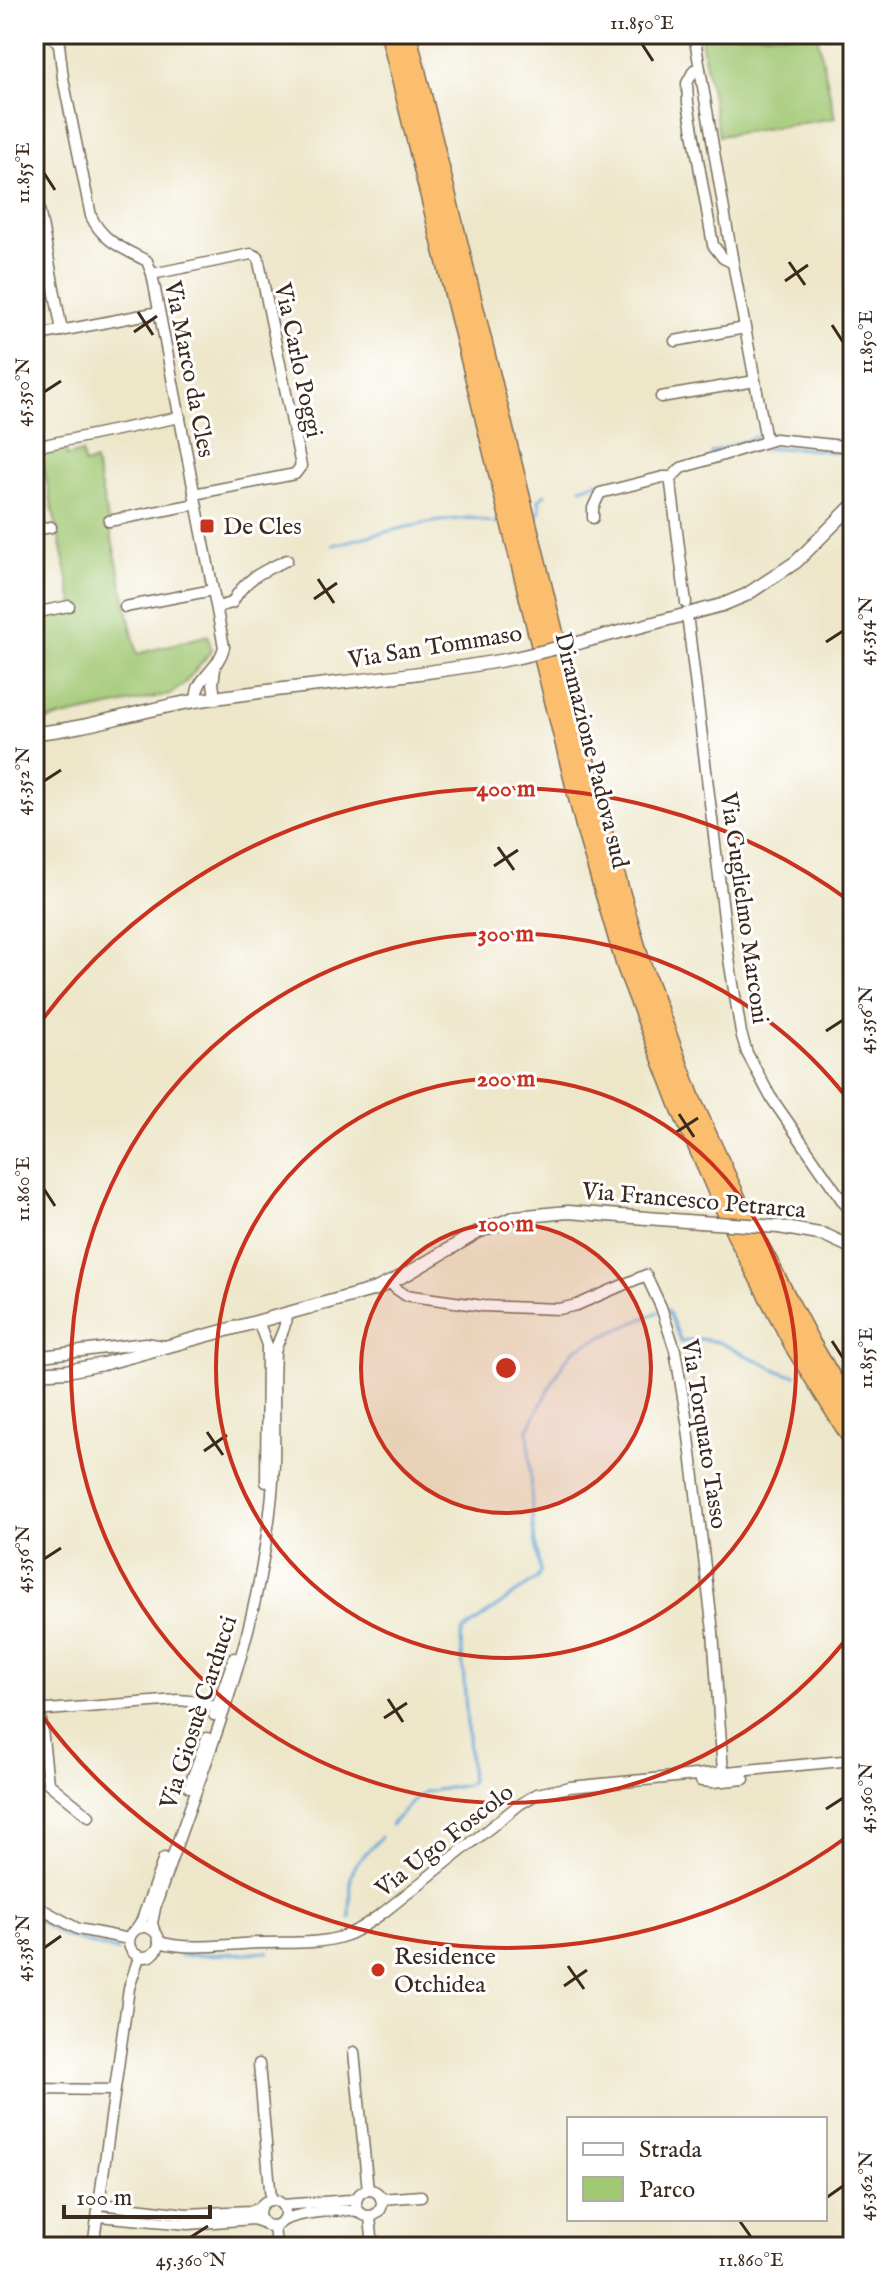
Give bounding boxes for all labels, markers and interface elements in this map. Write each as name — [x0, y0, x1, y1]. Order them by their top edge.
text: 11.850°E — [610, 11, 674, 36]
text: 11.855°E — [11, 142, 36, 204]
street label: Via Marco da Cles — [156, 277, 221, 460]
street label: Via Carlo Poggi — [266, 279, 329, 441]
text: 11.850°E — [854, 310, 879, 374]
text: 45.350°N — [11, 357, 36, 427]
place label: De Cles — [223, 512, 302, 543]
marker: De Cles — [198, 517, 216, 535]
text: 45.354°N — [854, 596, 879, 666]
street label: Via San Tommaso — [345, 618, 524, 677]
street label: Diramazione Padova sud — [546, 629, 635, 872]
text: 45.352°N — [11, 747, 36, 815]
text: 400 m — [476, 774, 536, 805]
street label: Via Guglielmo Marconi — [712, 789, 775, 1026]
text: 300 m — [478, 919, 535, 950]
text: 45.356°N — [854, 986, 879, 1054]
text: 200 m — [477, 1064, 536, 1095]
text: 11.860°E — [11, 1156, 36, 1222]
street label: Via Francesco Petrarca — [580, 1176, 808, 1227]
text: 100 m — [478, 1209, 535, 1240]
text: 11.855°E — [854, 1327, 879, 1389]
street label: Via Torquato Tasso — [673, 1336, 734, 1531]
centre of rings — [492, 1354, 520, 1382]
text: 45.356°N — [11, 1525, 36, 1593]
street label: Via Giosuè Carducci — [153, 1612, 245, 1814]
text: 45.360°N — [854, 1763, 879, 1833]
street label: Via Ugo Foscolo — [369, 1777, 520, 1906]
text: 45.358°N — [11, 1914, 36, 1982]
place label: Residence Otchidea — [394, 1942, 496, 2001]
marker: Residence Otchidea — [369, 1961, 387, 1979]
legend — [567, 2117, 827, 2221]
text: Strada — [639, 2135, 703, 2166]
text: 45.362°N — [854, 2151, 879, 2221]
scale bar — [64, 2169, 210, 2219]
text: Parco — [639, 2175, 695, 2206]
text: 100 m — [76, 2183, 132, 2214]
text: 45.360°N — [156, 2248, 226, 2273]
text: 11.860°E — [718, 2248, 784, 2273]

